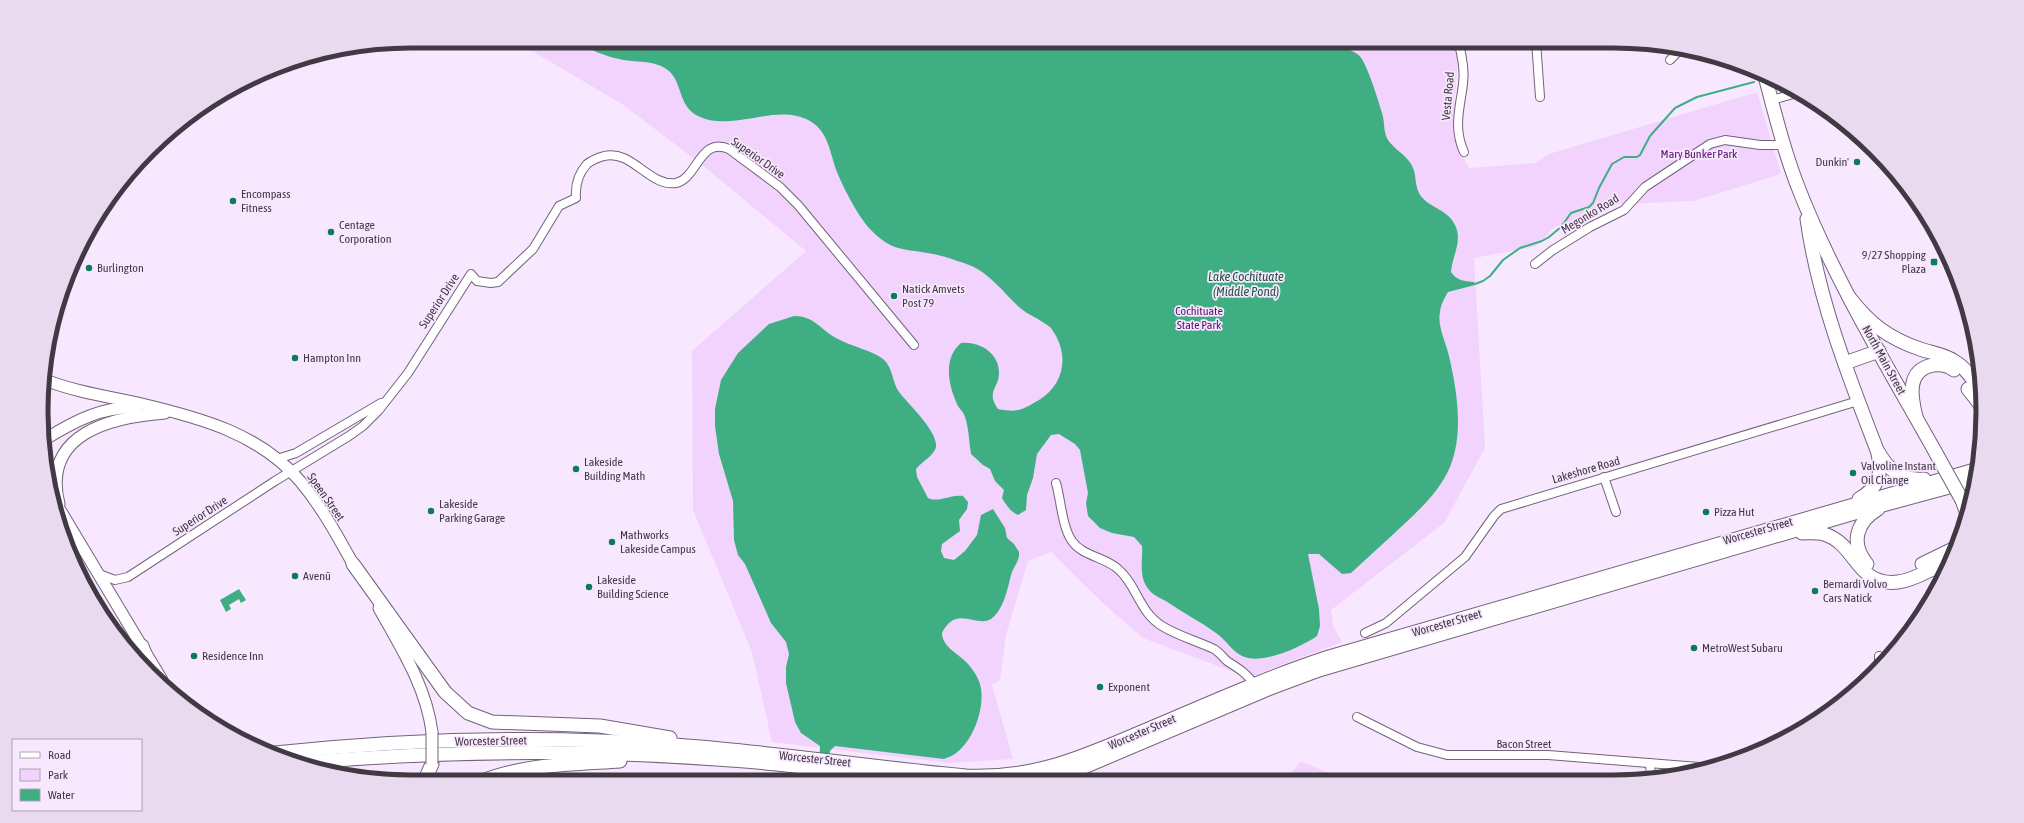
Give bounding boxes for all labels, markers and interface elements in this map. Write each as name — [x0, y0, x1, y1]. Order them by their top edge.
street label: Vesta Road — [1439, 71, 1457, 121]
street label: Superior Drive — [728, 134, 788, 182]
park label: Mary Bunker Park — [1661, 147, 1738, 161]
place label: Dunkin' — [1815, 155, 1849, 169]
marker: Dunkin' — [1852, 157, 1862, 167]
place label: Encompass Fitness — [241, 187, 290, 215]
street label: Megonko Road — [1558, 191, 1622, 237]
marker: Encompass Fitness — [228, 196, 238, 206]
place label: Centage Corporation — [339, 218, 391, 246]
marker: Centage Corporation — [326, 227, 336, 237]
place label: 9/27 Shopping Plaza — [1862, 248, 1927, 276]
marker: 9/27 Shopping Plaza — [1929, 257, 1939, 267]
place label: Burlington — [97, 261, 144, 275]
marker: Burlington — [84, 263, 94, 273]
water label: Lake Cochituate (Middle Pond) — [1208, 269, 1284, 299]
street label: Superior Drive — [416, 271, 462, 331]
place label: Natick Amvets Post 79 — [902, 282, 965, 310]
marker: Natick Amvets Post 79 — [889, 291, 899, 301]
park label: Cochituate State Park — [1175, 304, 1223, 332]
street label: North Main Street — [1859, 323, 1909, 398]
place label: Hampton Inn — [303, 351, 361, 365]
marker: Hampton Inn — [290, 353, 300, 363]
street label: Lakeshore Road — [1550, 454, 1622, 486]
place label: Lakeside Building Math — [584, 455, 645, 483]
place label: Valvoline Instant Oil Change — [1861, 459, 1936, 487]
marker: Lakeside Building Math — [571, 464, 581, 474]
marker: Valvoline Instant Oil Change — [1848, 468, 1858, 478]
street label: Speen Street — [304, 470, 348, 524]
street label: Superior Drive — [170, 493, 230, 539]
place label: Lakeside Parking Garage — [439, 497, 505, 525]
place label: Pizza Hut — [1714, 505, 1755, 519]
marker: Lakeside Parking Garage — [426, 506, 436, 516]
marker: Pizza Hut — [1701, 507, 1711, 517]
street label: Worcester Street — [1721, 514, 1795, 548]
place label: Mathworks Lakeside Campus — [620, 528, 696, 556]
marker: Mathworks Lakeside Campus — [607, 537, 617, 547]
place label: Avenū — [303, 569, 331, 583]
marker: Avenū — [290, 571, 300, 581]
place label: Lakeside Building Science — [597, 573, 669, 601]
place label: Bernardi Volvo Cars Natick — [1823, 577, 1888, 605]
marker: Lakeside Building Science — [584, 582, 594, 592]
marker: Bernardi Volvo Cars Natick — [1810, 586, 1820, 596]
street label: Worcester Street — [1410, 606, 1484, 640]
place label: MetroWest Subaru — [1702, 641, 1783, 655]
marker: MetroWest Subaru — [1689, 643, 1699, 653]
place label: Residence Inn — [202, 649, 264, 663]
marker: Residence Inn — [189, 651, 199, 661]
place label: Exponent — [1108, 680, 1150, 694]
marker: Exponent — [1095, 682, 1105, 692]
street label: Worcester Street — [1106, 711, 1178, 753]
street label: Worcester Street — [455, 733, 528, 749]
street label: Bacon Street — [1496, 737, 1552, 751]
legend — [12, 739, 142, 811]
text: Road — [48, 748, 71, 762]
street label: Worcester Street — [778, 748, 852, 770]
text: Park — [48, 768, 69, 782]
text: Water — [48, 788, 75, 802]

